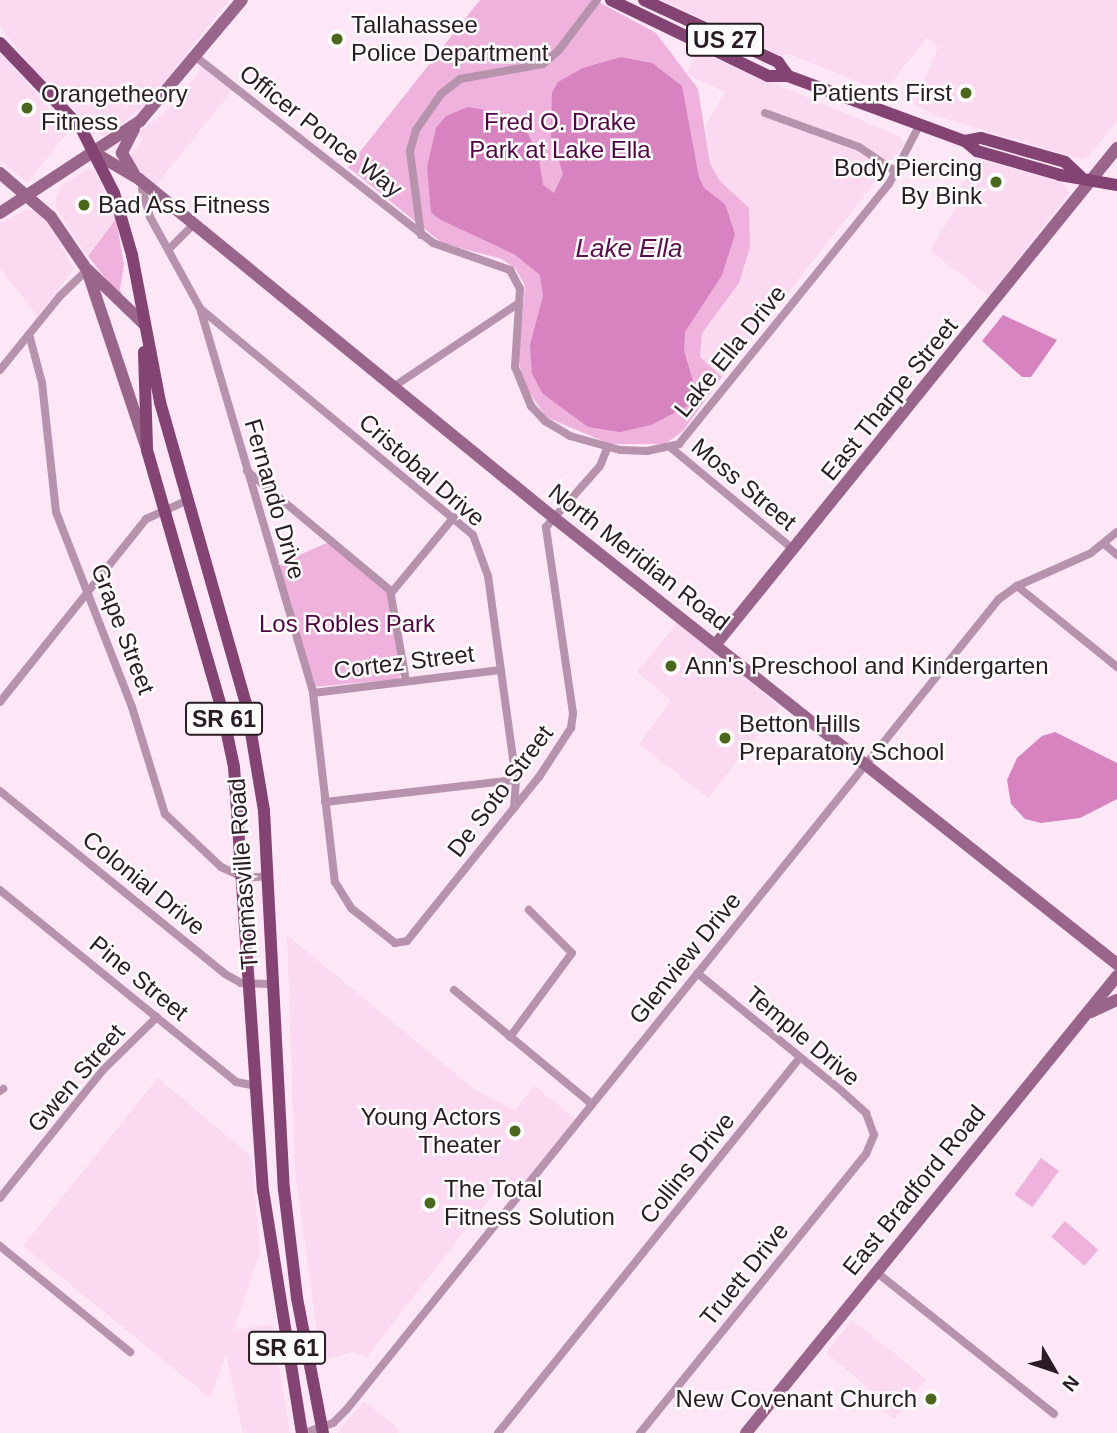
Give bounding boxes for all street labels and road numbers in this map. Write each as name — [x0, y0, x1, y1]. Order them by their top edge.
road number: US 27 — [685, 20, 765, 60]
street label: Officer Ponce Way — [234, 58, 408, 204]
street label: Lake Ella Drive — [668, 279, 792, 423]
street label: East Tharpe Street — [814, 312, 964, 486]
street label: Cristobal Drive — [353, 408, 491, 532]
street label: Fernando Drive — [238, 416, 312, 582]
street label: Moss Street — [686, 432, 802, 536]
street label: North Meridian Road — [543, 477, 735, 637]
street label: Grape Street — [85, 560, 161, 698]
street label: Cortez Street — [332, 639, 476, 685]
road number: SR 61 — [184, 699, 264, 738]
street label: De Soto Street — [441, 719, 559, 863]
street label: Thomasville Road — [222, 777, 264, 971]
street label: Colonial Drive — [77, 825, 211, 941]
street label: Glenview Drive — [623, 886, 747, 1030]
street label: Pine Street — [84, 929, 194, 1027]
street label: Temple Drive — [740, 980, 866, 1092]
street label: Gwen Street — [21, 1018, 131, 1138]
street label: East Bradford Road — [836, 1099, 992, 1281]
street label: Collins Drive — [633, 1107, 741, 1229]
street label: Truett Drive — [694, 1217, 794, 1331]
road number: SR 61 — [247, 1329, 327, 1368]

